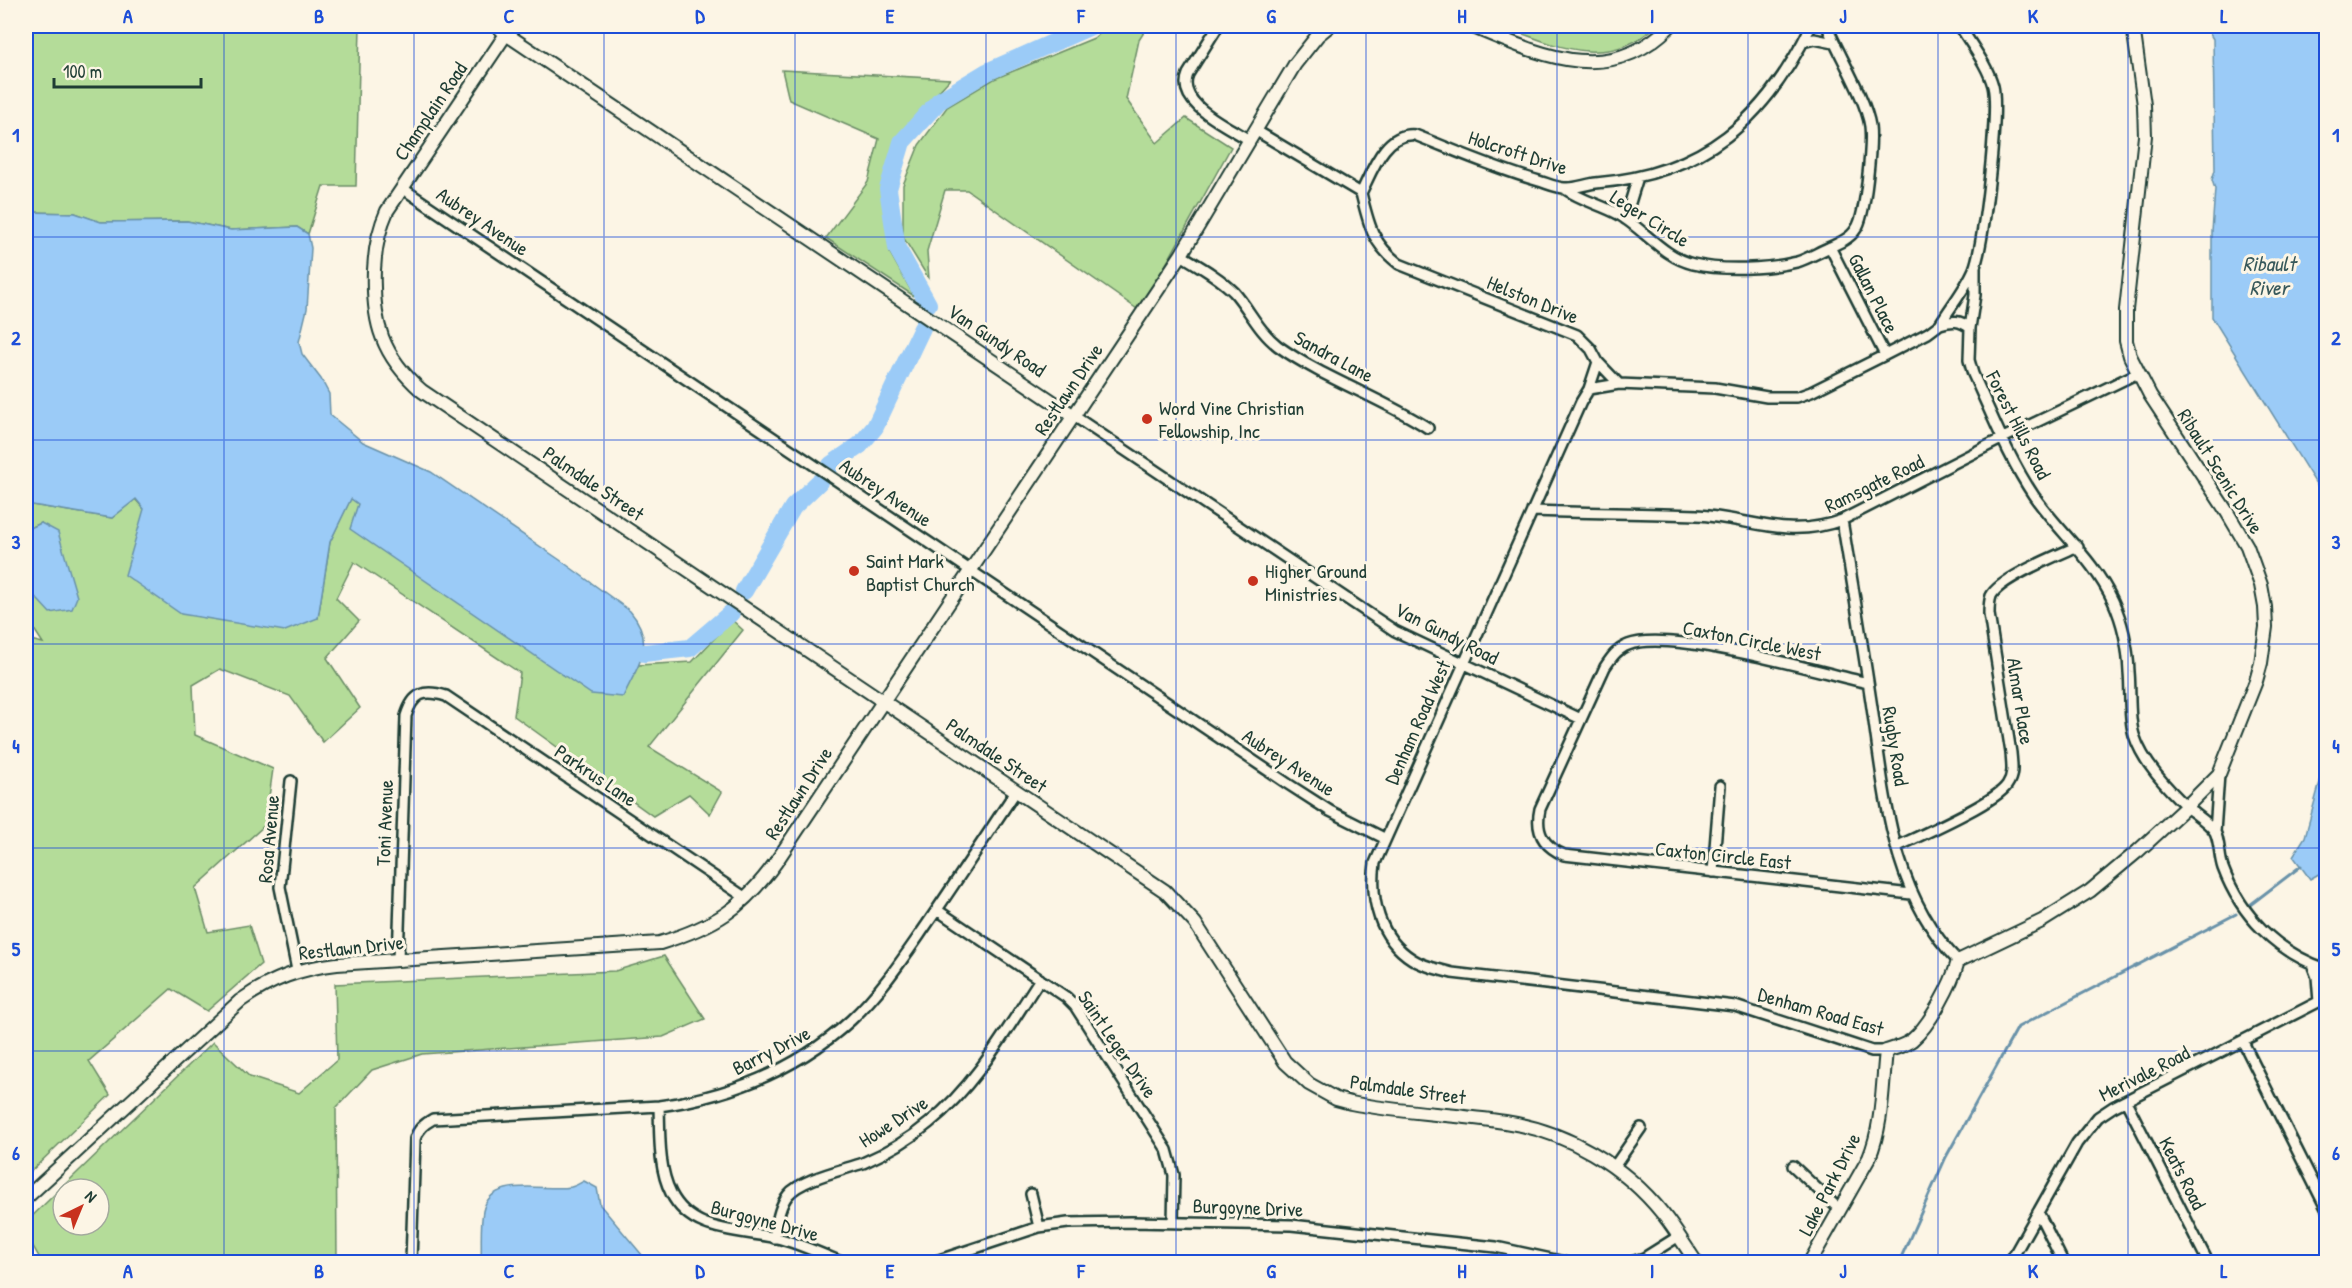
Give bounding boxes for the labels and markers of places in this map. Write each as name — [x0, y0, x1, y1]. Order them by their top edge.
place label: Word Vine Christian Fellowship, Inc — [1158, 394, 1304, 444]
marker: Word Vine Christian Fellowship, Inc — [1140, 412, 1154, 426]
place label: Saint Mark Baptist Church — [866, 547, 974, 597]
place label: Higher Ground Ministries — [1265, 557, 1367, 607]
marker: Saint Mark Baptist Church — [847, 564, 861, 578]
marker: Higher Ground Ministries — [1246, 574, 1260, 588]

